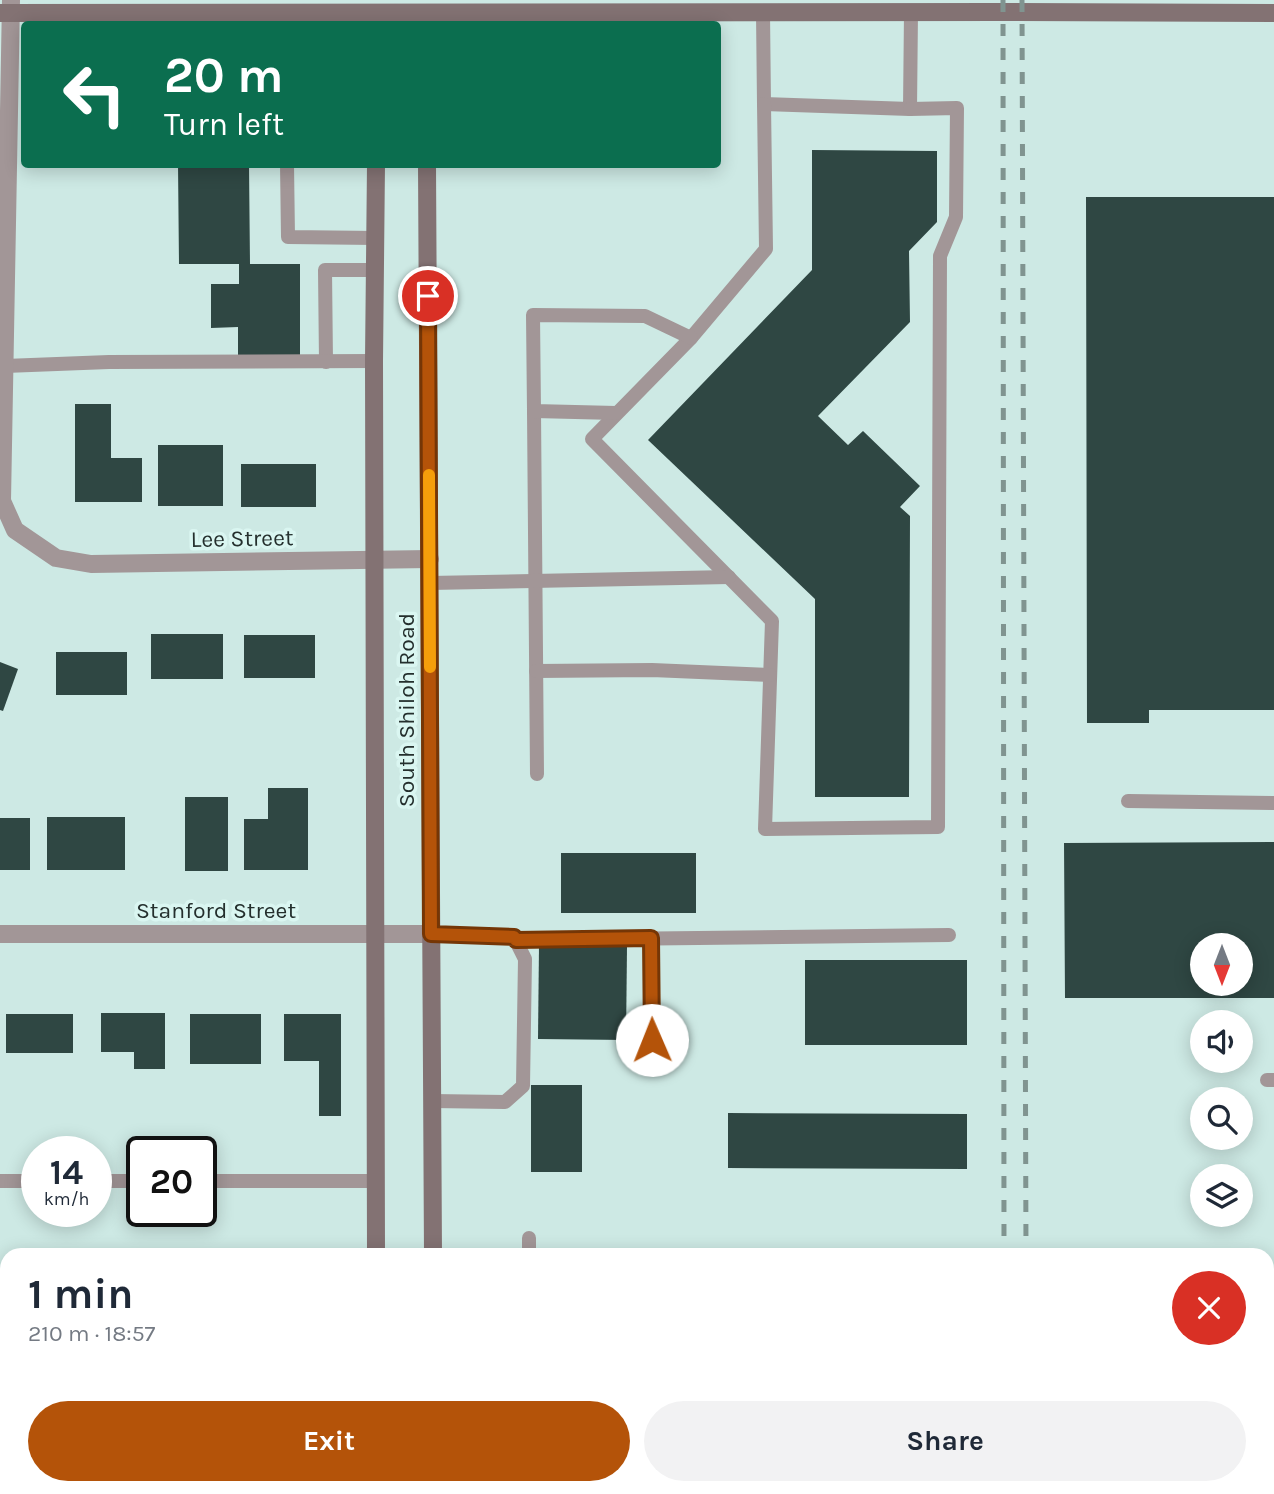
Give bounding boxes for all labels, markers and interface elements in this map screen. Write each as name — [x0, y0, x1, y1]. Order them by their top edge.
text: 20 m — [164, 47, 284, 104]
icon: left — [49, 49, 140, 140]
text: Turn left — [164, 106, 284, 143]
pin — [398, 266, 458, 326]
icon: arrive — [409, 277, 447, 315]
street label: Lee Street — [190, 524, 294, 553]
street label: South Shiloh Road — [393, 613, 420, 807]
street label: Stanford Street — [136, 897, 296, 924]
north arrow — [1190, 933, 1253, 996]
map controls — [1190, 933, 1253, 1227]
position arrow — [615, 1003, 689, 1077]
button: sound — [1190, 1010, 1253, 1073]
button: search — [1190, 1087, 1253, 1150]
speed limit sign: 20 — [126, 1136, 217, 1227]
text: 14 — [50, 1152, 83, 1193]
button: layers — [1190, 1164, 1253, 1227]
text: km/h — [44, 1188, 89, 1210]
text: 1 min — [28, 1269, 133, 1319]
button: close — [1172, 1271, 1246, 1345]
text: 210 m · 18:57 — [28, 1320, 155, 1347]
button: Exit — [28, 1401, 630, 1481]
button: Share — [644, 1401, 1246, 1481]

